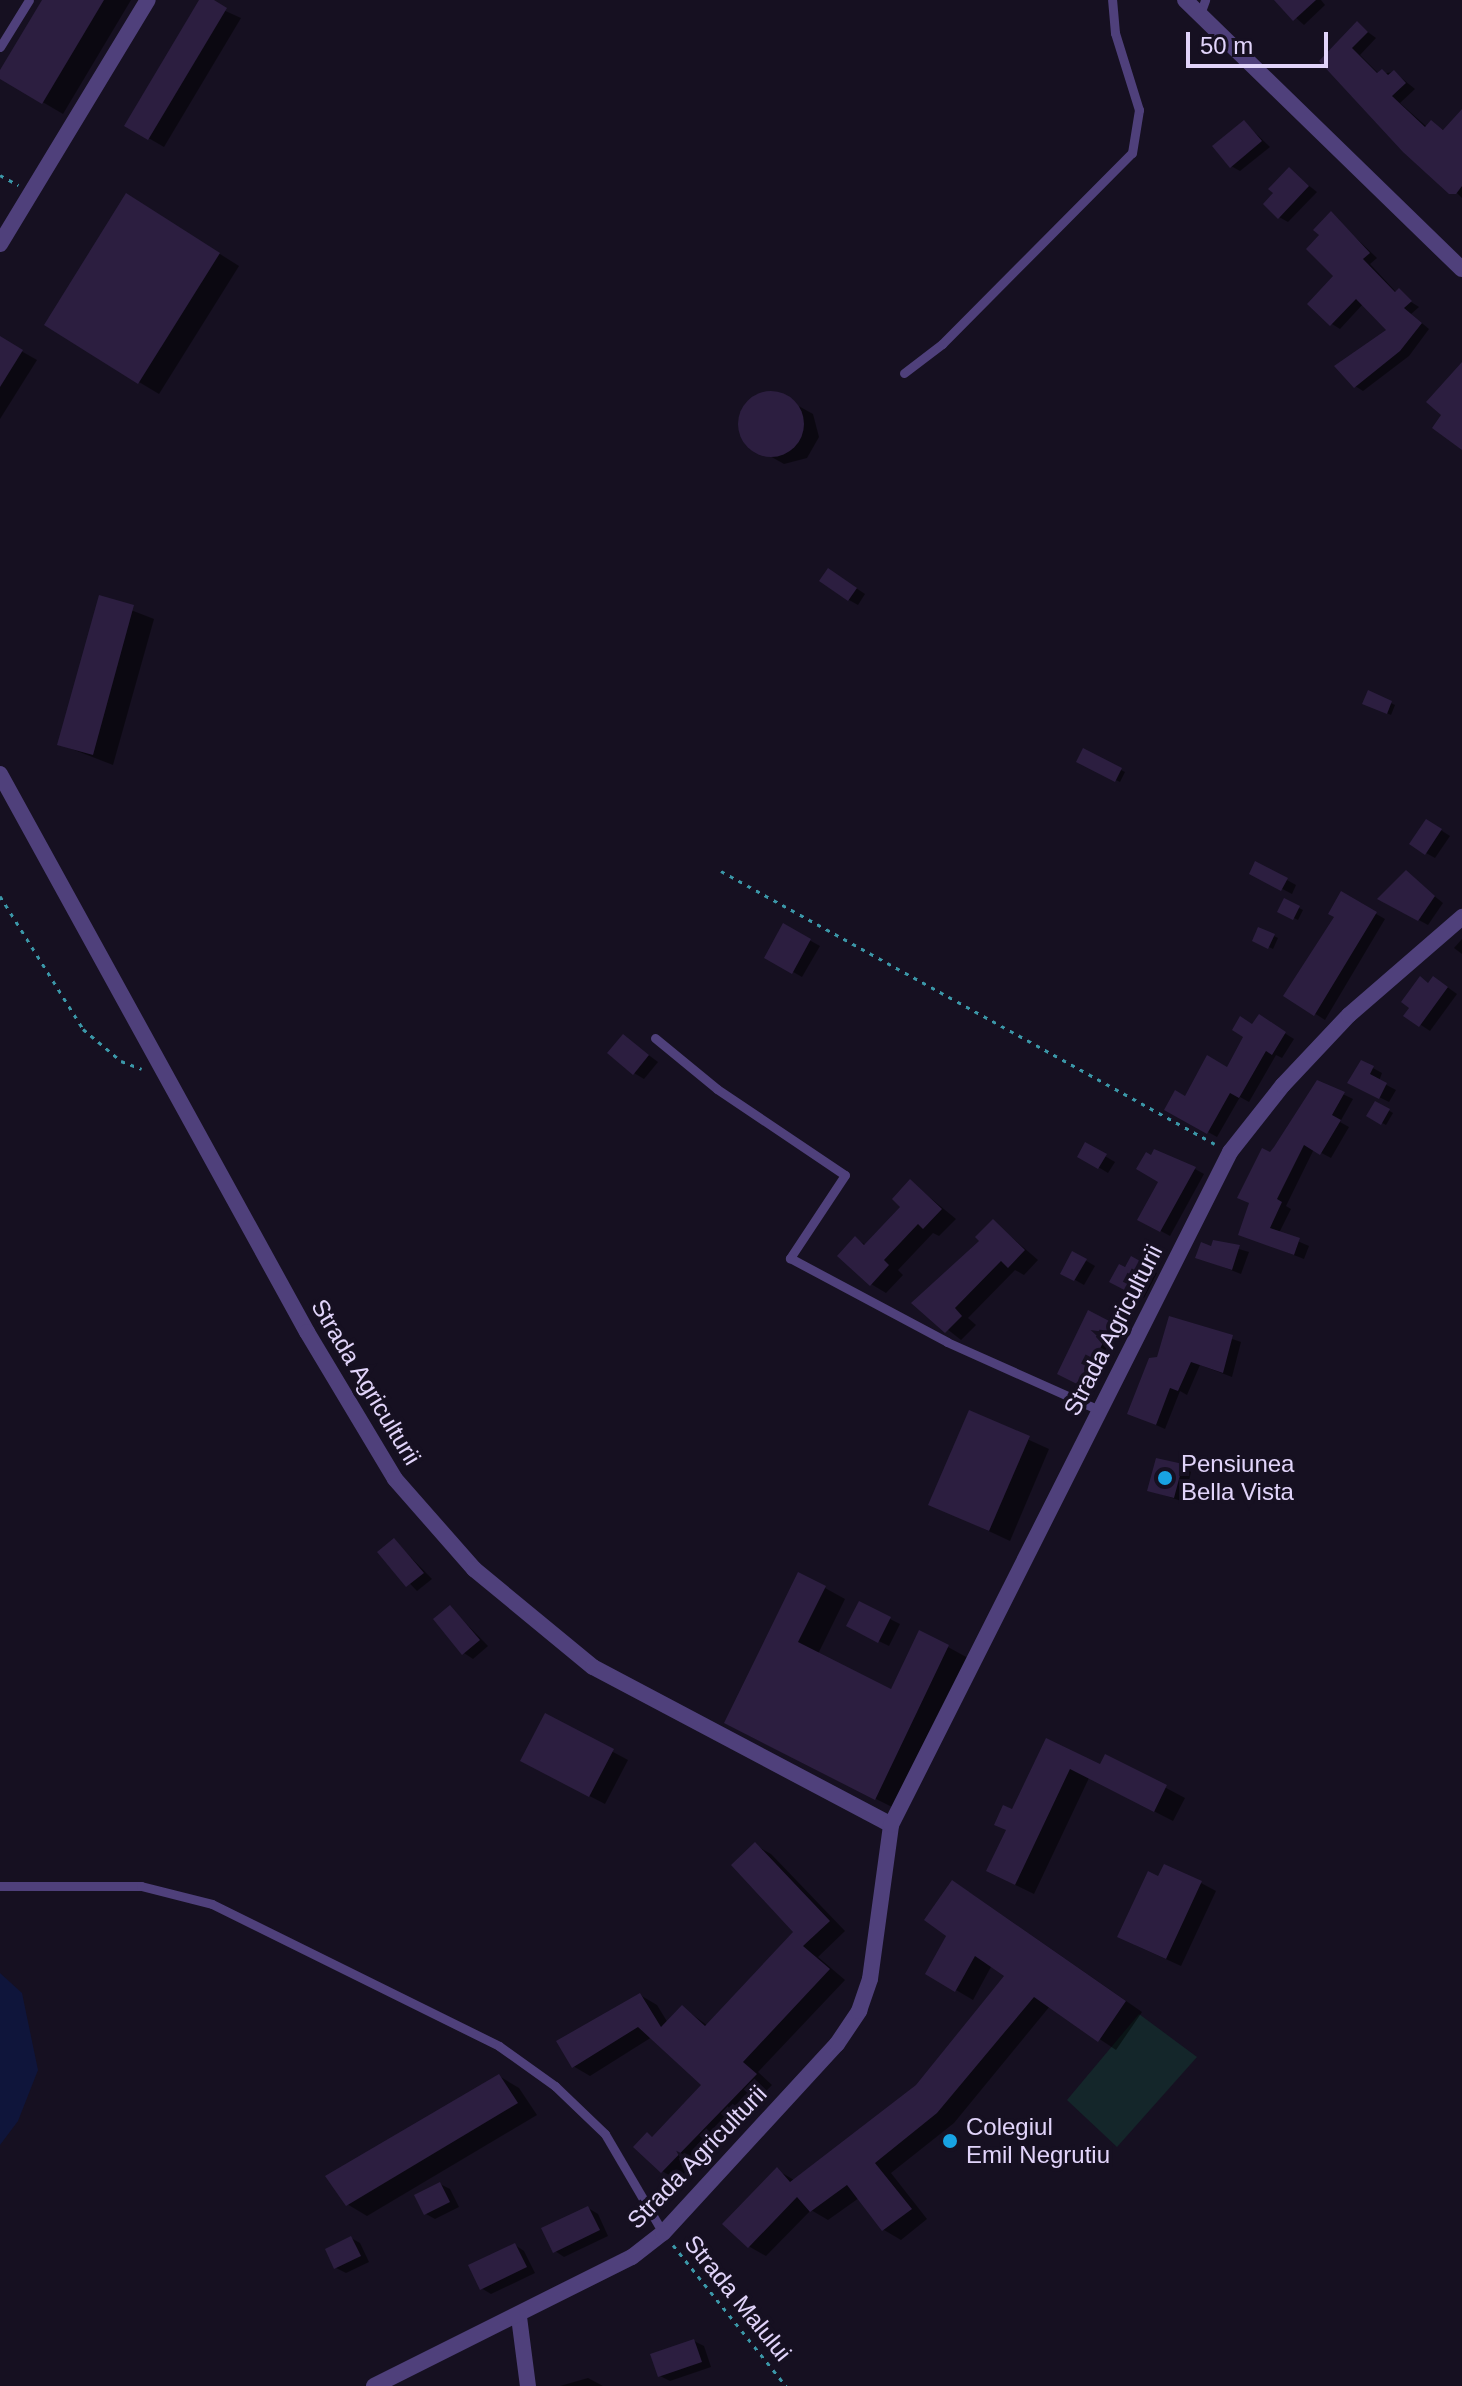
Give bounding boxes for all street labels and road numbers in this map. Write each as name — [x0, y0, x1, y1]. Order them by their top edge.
street label: Strada Agriculturii — [1057, 1239, 1169, 1421]
street label: Strada Agriculturii — [305, 1293, 427, 1471]
street label: Strada Agriculturii — [621, 2079, 773, 2235]
street label: Strada Malului — [679, 2229, 797, 2367]

